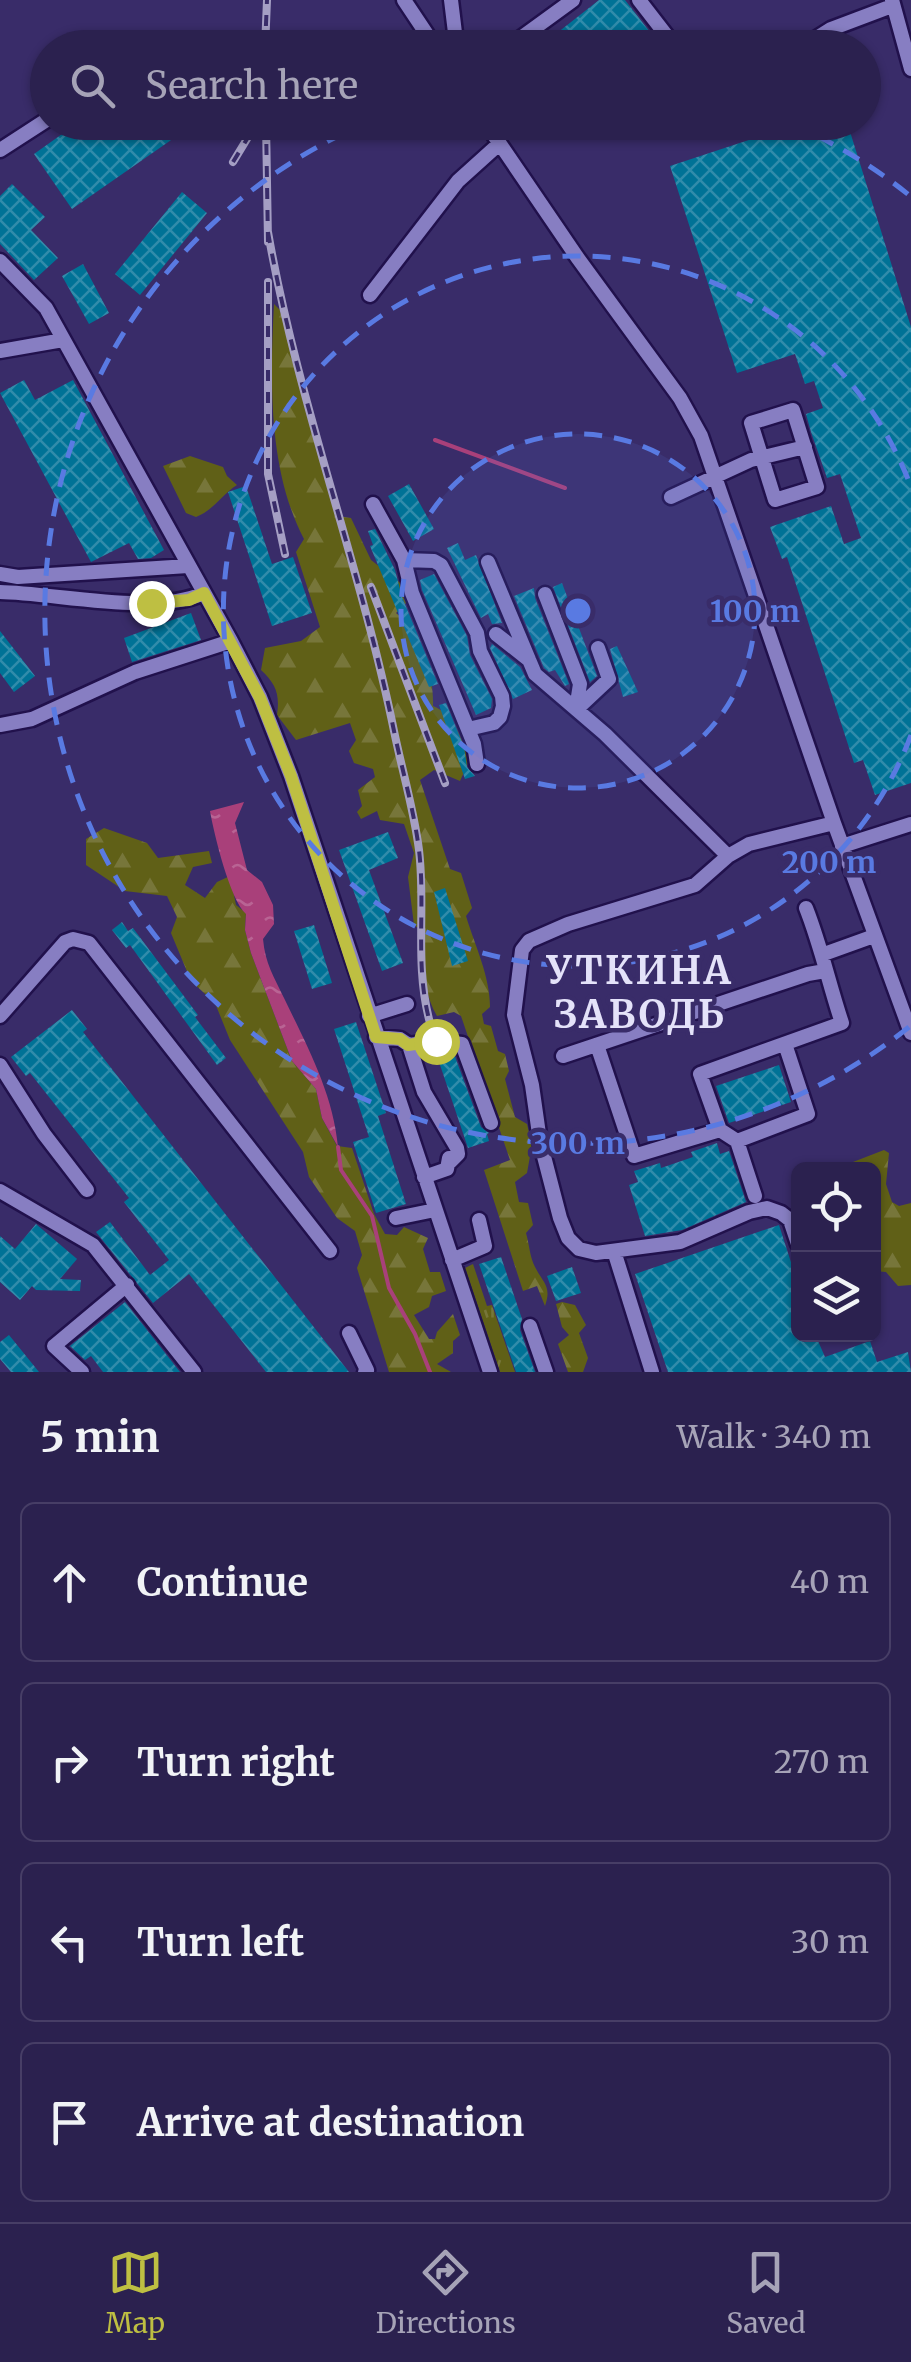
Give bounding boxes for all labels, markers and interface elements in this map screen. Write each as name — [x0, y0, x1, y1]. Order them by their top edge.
search box — [30, 30, 881, 140]
icon: search — [65, 58, 120, 113]
text: Search here — [145, 62, 358, 109]
route end — [129, 581, 175, 627]
text: 100 m — [710, 592, 800, 630]
centre of rings — [560, 593, 596, 629]
text: 200 m — [782, 843, 876, 881]
district label: УТКИНА ЗАВОДЬ — [546, 947, 733, 1038]
route start — [414, 1019, 460, 1065]
text: 300 m — [531, 1124, 625, 1162]
map controls — [791, 1162, 881, 1342]
button: locate — [791, 1162, 881, 1252]
button: layers — [791, 1252, 881, 1342]
text: 5 min — [40, 1411, 159, 1463]
text: Walk · 340 m — [677, 1417, 871, 1457]
icon: ahead — [42, 1555, 97, 1610]
text: Continue — [137, 1559, 308, 1606]
text: 40 m — [790, 1562, 869, 1602]
icon: right — [42, 1735, 97, 1790]
text: Turn right — [137, 1739, 335, 1786]
text: 270 m — [774, 1742, 869, 1782]
icon: left — [42, 1915, 97, 1970]
text: Turn left — [137, 1919, 304, 1966]
text: 30 m — [791, 1922, 869, 1962]
icon: arrive — [42, 2095, 97, 2150]
text: Arrive at destination — [137, 2099, 524, 2146]
tab: Map — [105, 2245, 165, 2341]
tab: Directions — [376, 2245, 516, 2341]
tab: Saved — [726, 2245, 806, 2341]

